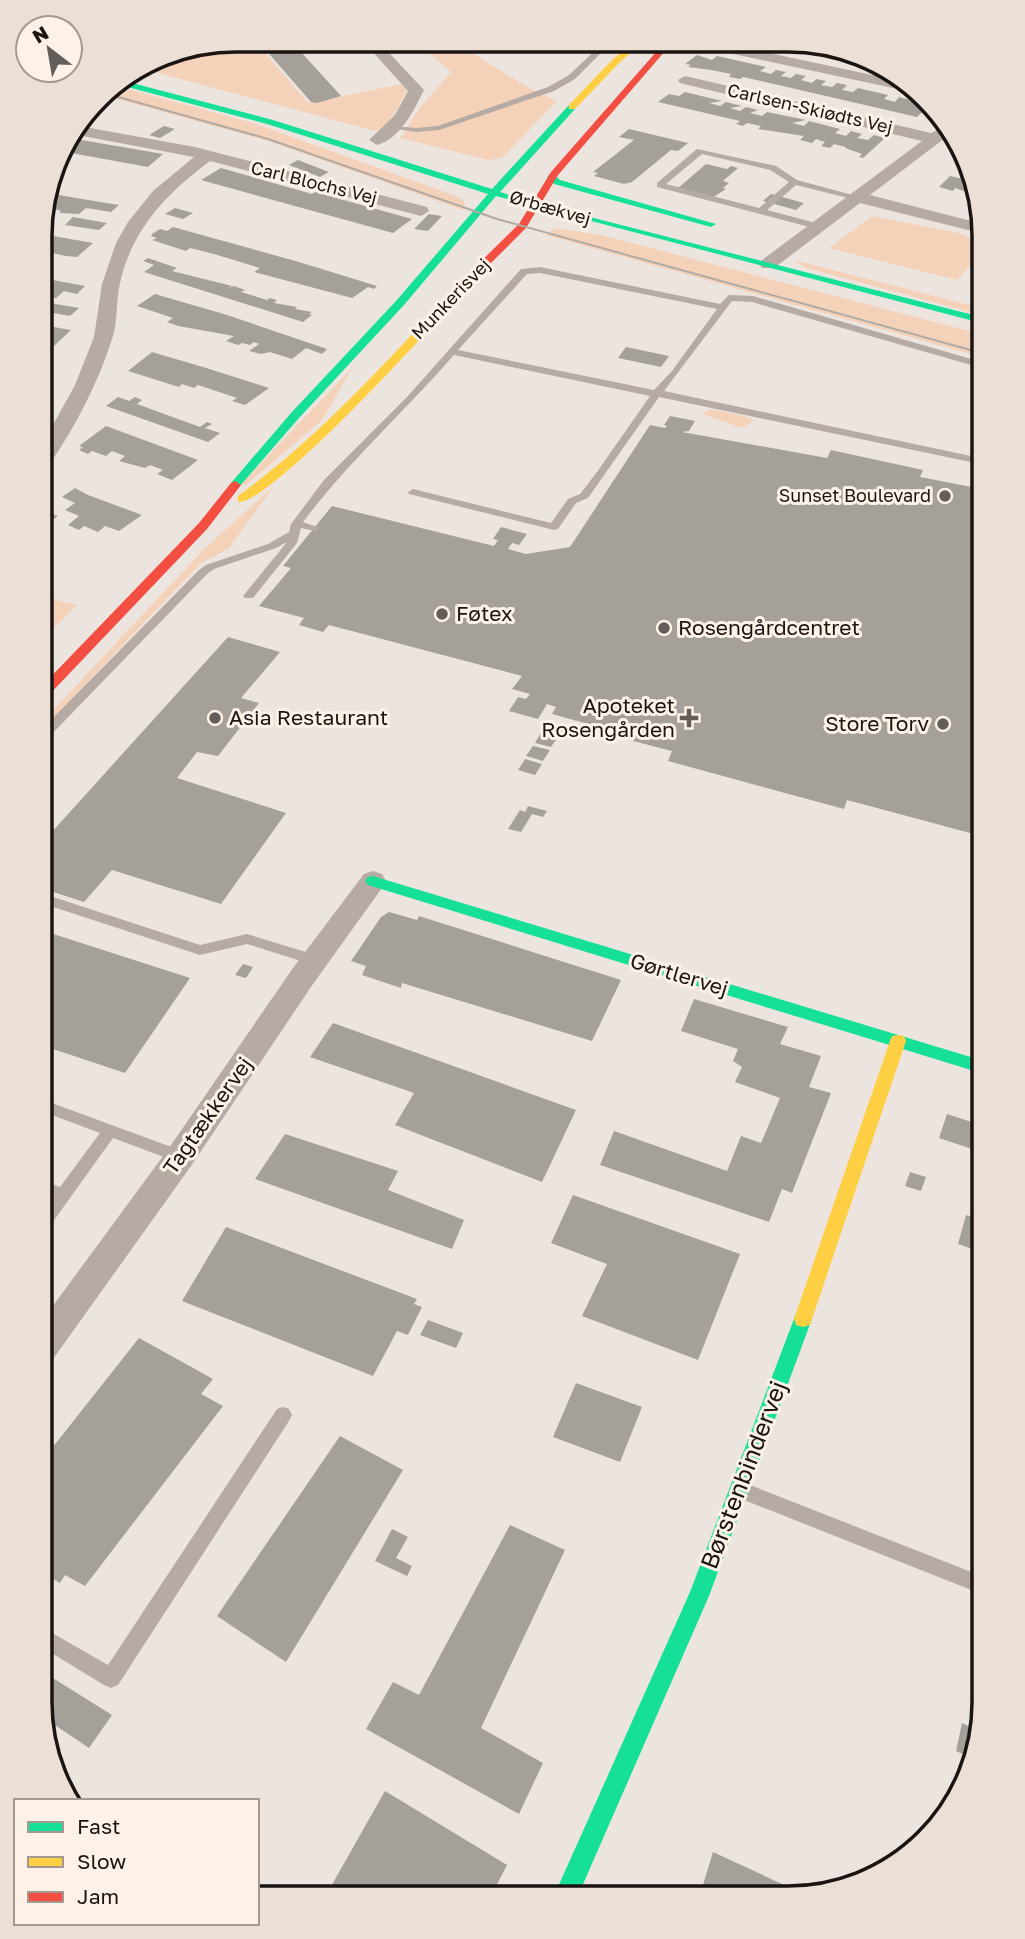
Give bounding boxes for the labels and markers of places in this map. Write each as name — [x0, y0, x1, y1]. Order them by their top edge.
place label: Sunset Boulevard — [779, 484, 931, 506]
marker: Sunset Boulevard — [937, 488, 953, 504]
place label: Føtex — [456, 600, 513, 626]
marker: Føtex — [434, 606, 450, 622]
place label: Rosengårdcentret — [678, 614, 860, 640]
marker: Rosengårdcentret — [656, 620, 672, 636]
place label: Apoteket Rosengården — [541, 692, 675, 742]
place label: Asia Restaurant — [229, 704, 388, 730]
marker: Asia Restaurant — [207, 710, 223, 726]
marker: Apoteket Rosengården — [681, 710, 697, 726]
place label: Store Torv — [825, 710, 929, 736]
marker: Store Torv — [935, 716, 951, 732]

